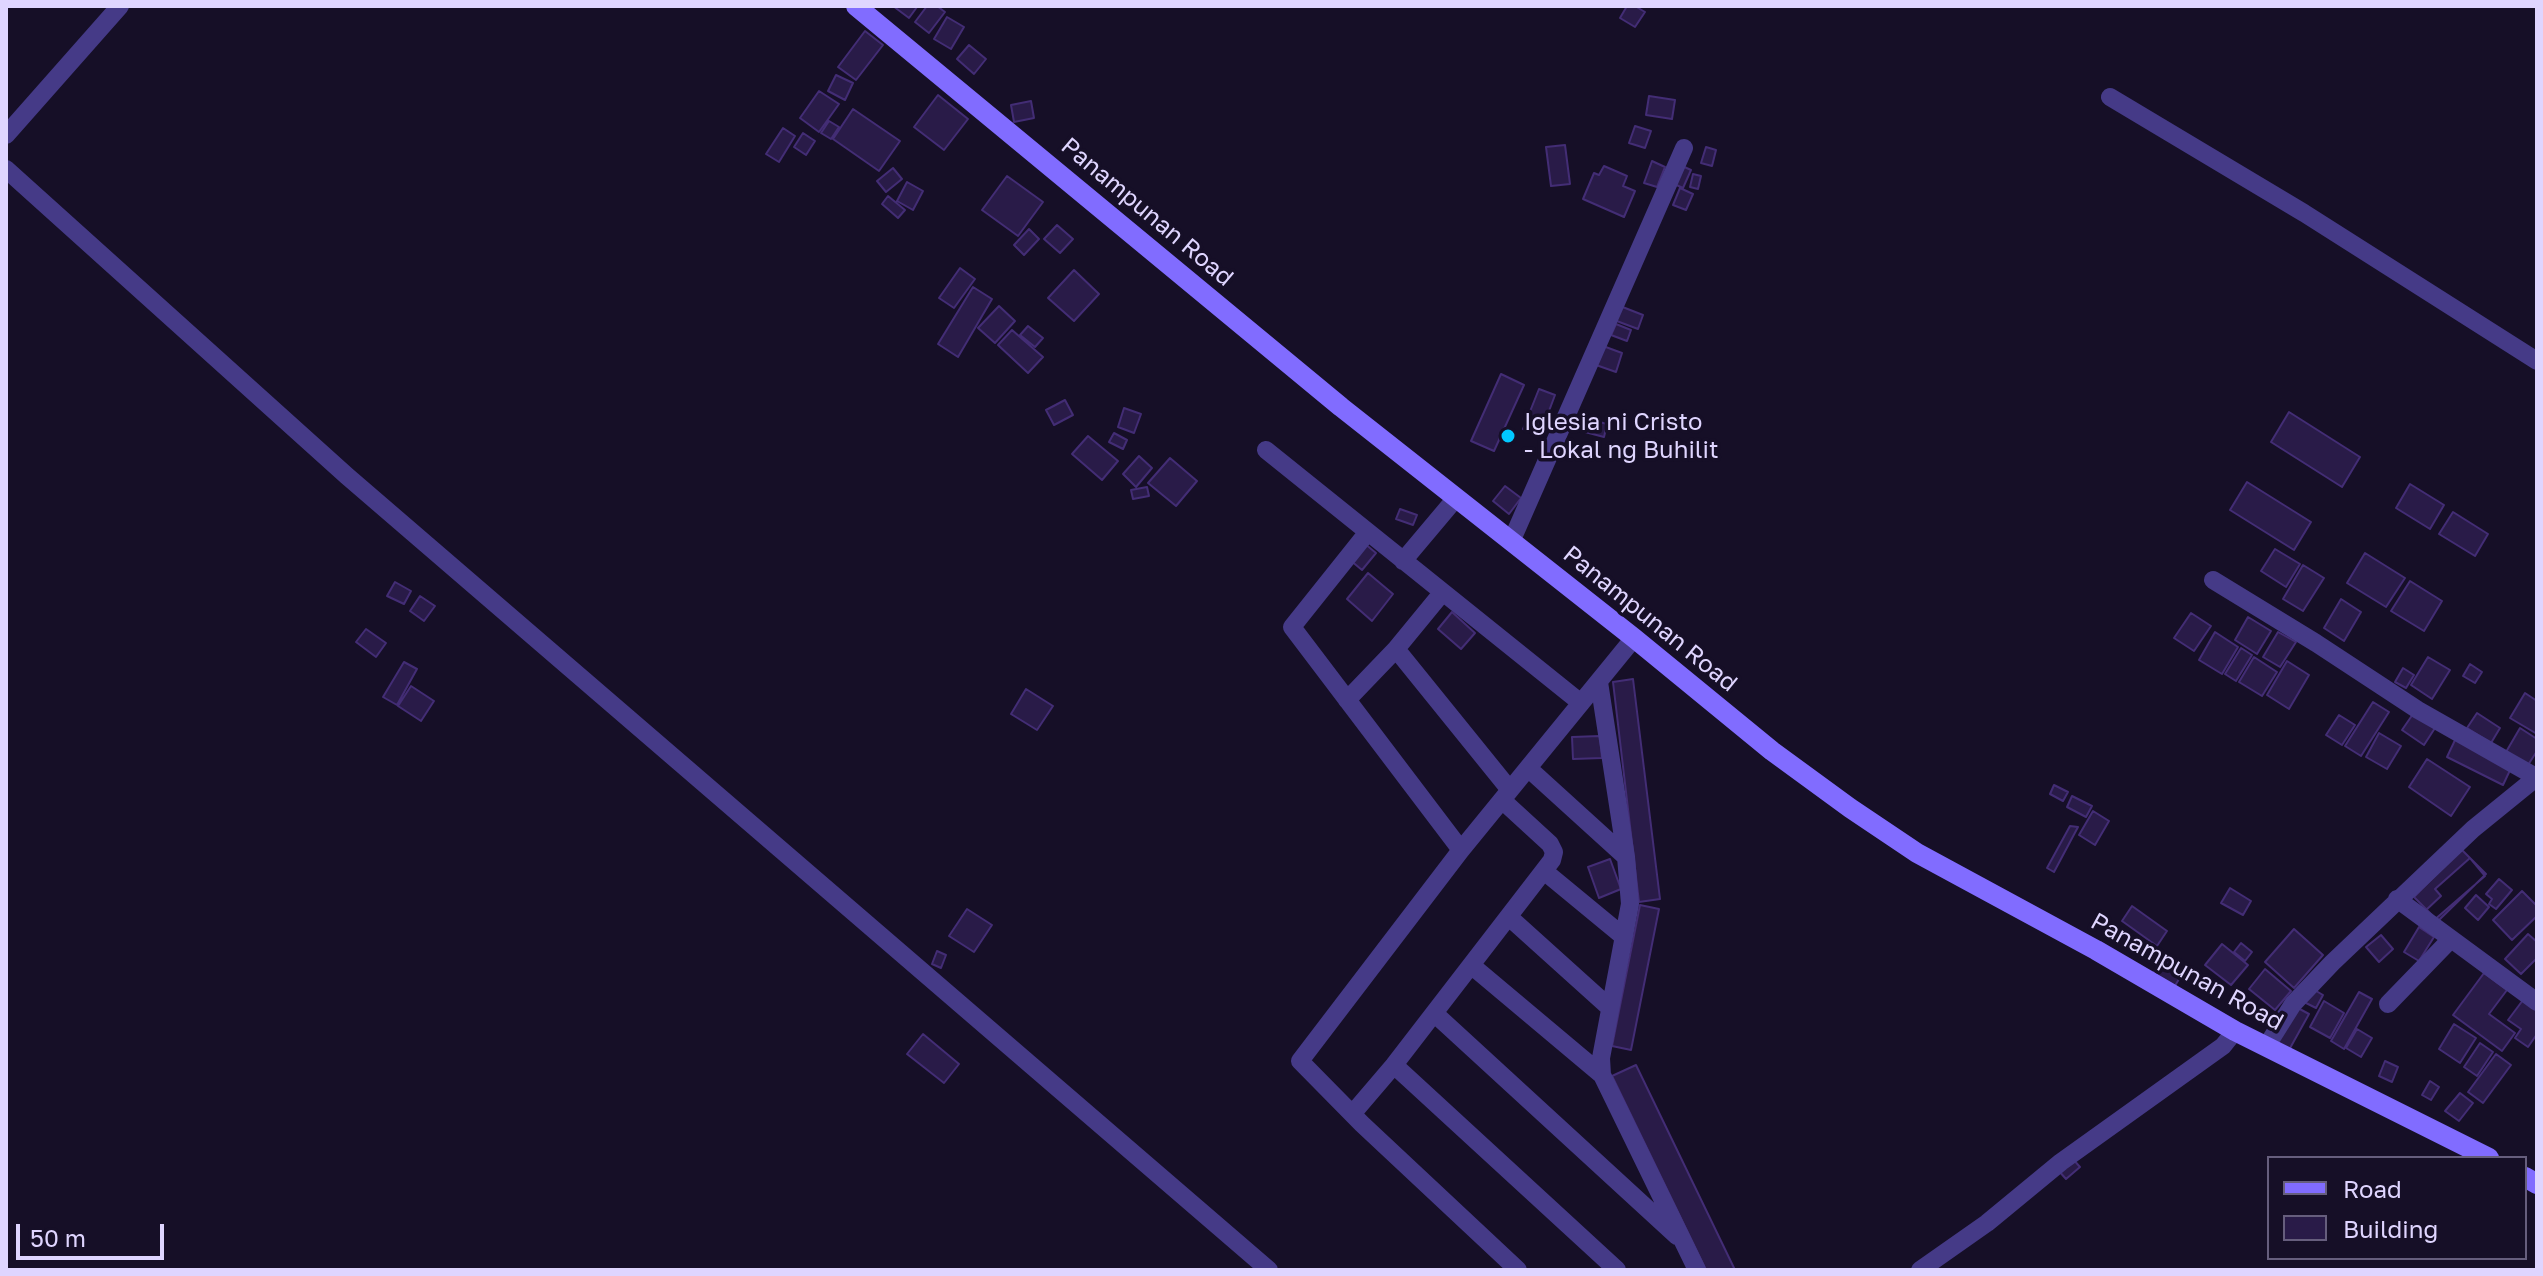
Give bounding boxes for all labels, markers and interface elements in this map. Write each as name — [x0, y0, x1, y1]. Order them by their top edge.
street label: Panampunan Road — [1055, 132, 1239, 292]
place label: Iglesia ni Cristo - Lokal ng Buhilit — [1524, 408, 1719, 464]
marker: Iglesia ni Cristo - Lokal ng Buhilit — [1499, 427, 1517, 445]
street label: Panampunan Road — [1557, 540, 1743, 698]
street label: Panampunan Road — [2086, 907, 2288, 1037]
legend — [2267, 1156, 2527, 1260]
text: Road — [2343, 1174, 2402, 1203]
scale bar — [20, 1208, 168, 1258]
text: Building — [2343, 1214, 2438, 1243]
text: 50 m — [30, 1223, 86, 1252]

